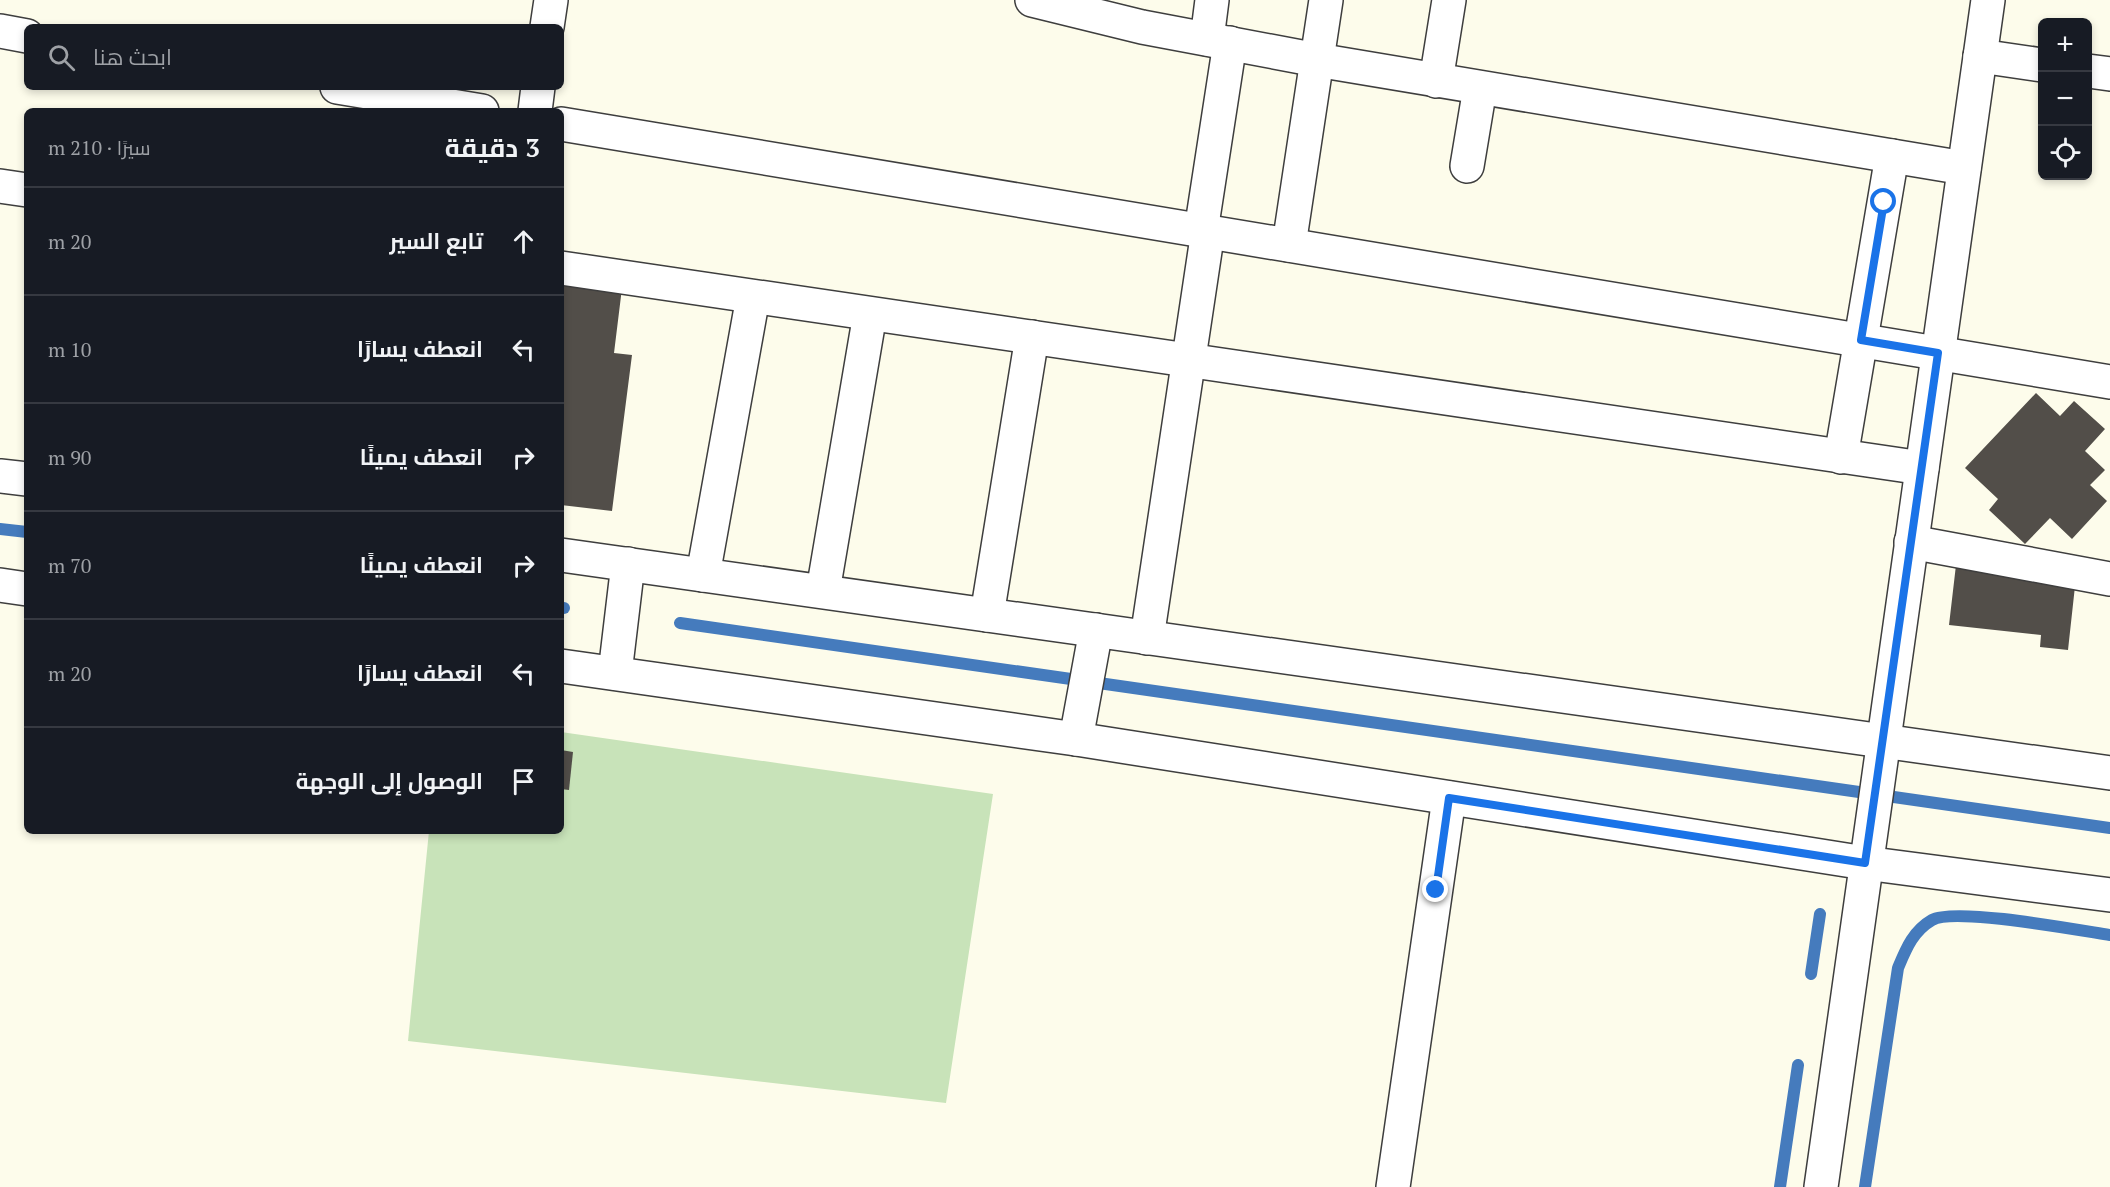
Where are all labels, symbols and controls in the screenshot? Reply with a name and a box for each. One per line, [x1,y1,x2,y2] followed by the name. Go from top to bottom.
[2038,18,2092,180] map controls
[2038,18,2092,72] button: +
[24,24,564,90] search box
[45,41,78,74] icon: search
[93,42,172,71] text: ابحث هنا
[2038,72,2092,126] button: −
[2038,126,2092,180] button: locate
[445,130,540,164] text: 3 دقيقة
[48,134,150,161] text: سيرًا · 210 m
[1870,188,1896,214] route start
[507,225,540,258] icon: ahead
[390,226,483,255] text: تابع السير
[48,228,91,255] text: 20 m
[507,333,540,366] icon: left
[357,334,483,363] text: انعطف يسارًا
[48,336,91,363] text: 10 m
[507,441,540,474] icon: right
[360,442,483,471] text: انعطف يمينًا
[48,444,91,471] text: 90 m
[507,549,540,582] icon: right
[360,550,483,579] text: انعطف يمينًا
[48,552,91,579] text: 70 m
[507,657,540,690] icon: left
[357,658,483,687] text: انعطف يسارًا
[48,660,91,687] text: 20 m
[507,765,540,798] icon: arrive
[296,766,483,795] text: الوصول إلى الوجهة
[1422,876,1448,902] route end

